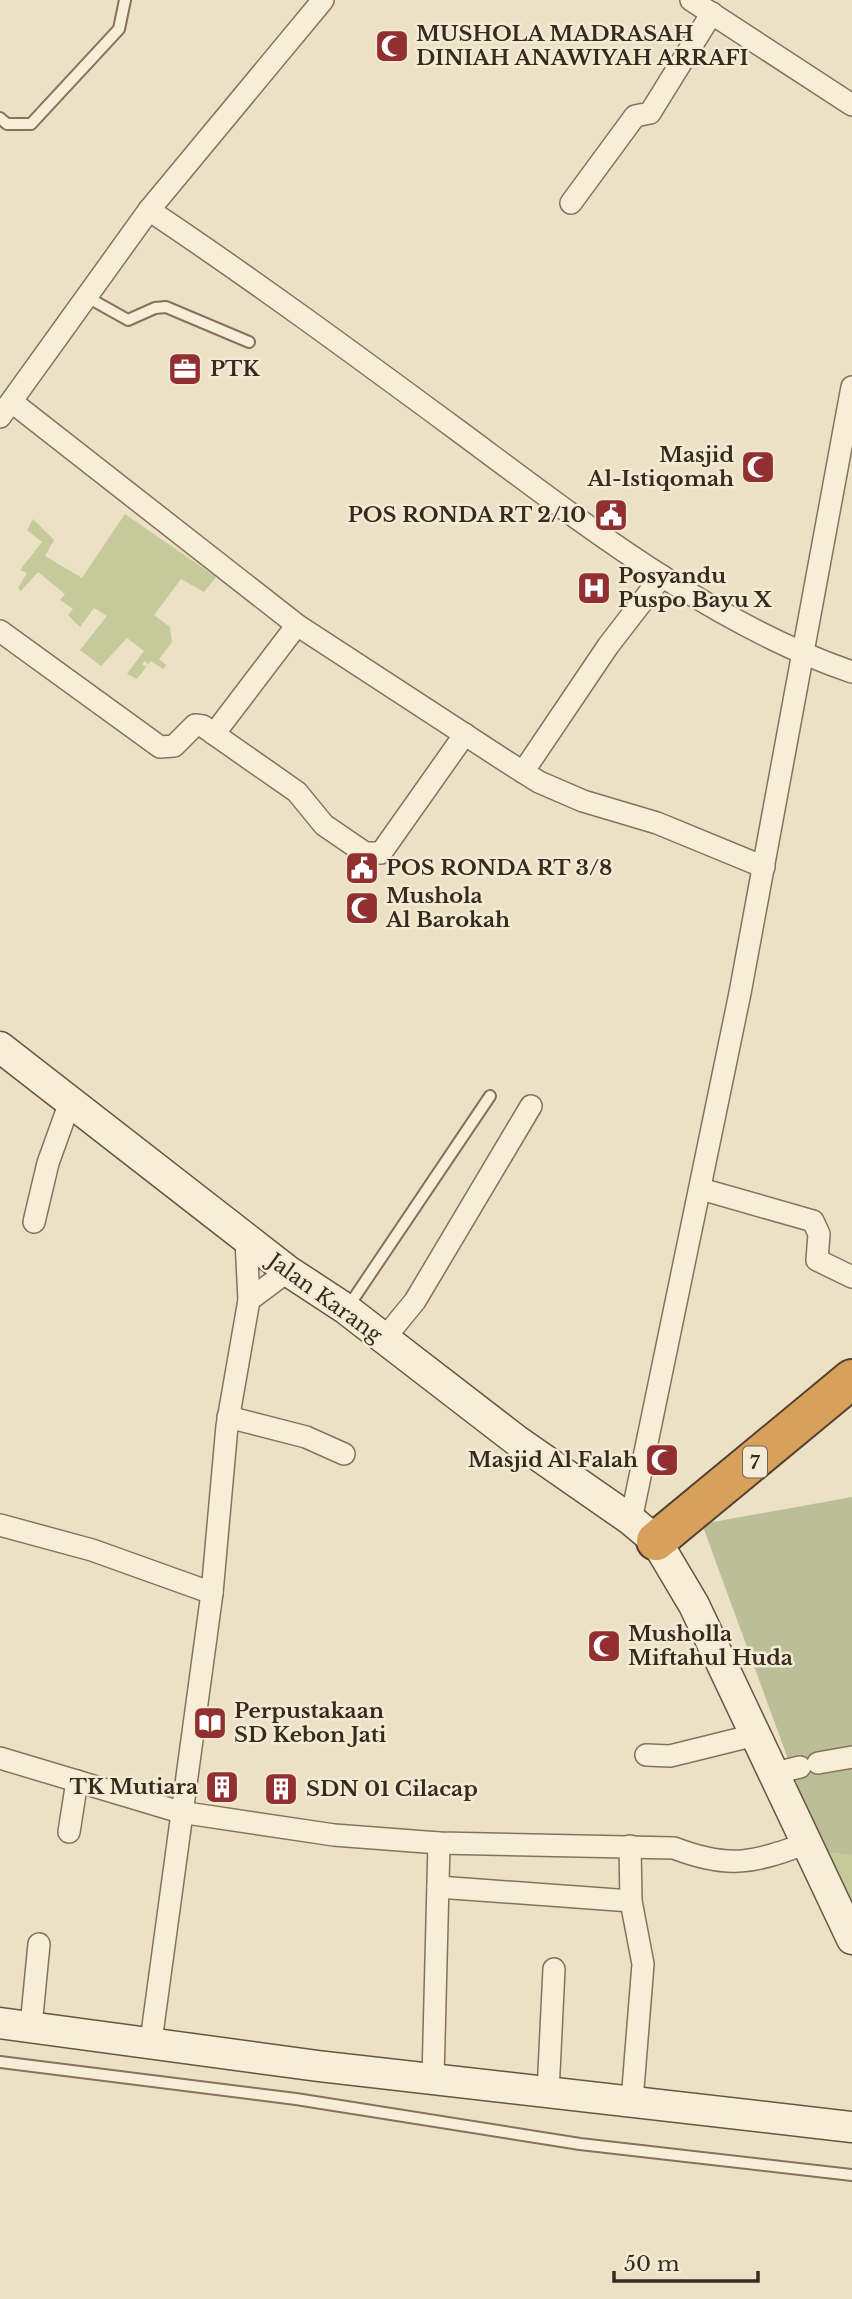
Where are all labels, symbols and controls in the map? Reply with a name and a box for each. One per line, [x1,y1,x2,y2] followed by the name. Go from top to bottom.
[416,21,749,71] place label: MUSHOLA MADRASAH DINIAH ANAWIYAH ARRAFI
[373,27,411,65] mosque icon: MUSHOLA MADRASAH DINIAH ANAWIYAH ARRAFI
[166,350,204,388] office icon: PTK
[210,356,260,382] place label: PTK
[587,442,734,492] place label: Masjid Al-Istiqomah
[739,448,777,486] mosque icon: Masjid Al-Istiqomah
[592,496,630,534] public building icon: POS RONDA RT 2/10
[348,502,586,528] place label: POS RONDA RT 2/10
[618,563,773,613] place label: Posyandu Puspo Bayu X
[575,569,613,607] hospital icon: Posyandu Puspo Bayu X
[343,849,381,887] public building icon: POS RONDA RT 3/8
[386,855,612,881] place label: POS RONDA RT 3/8
[385,883,510,933] place label: Mushola Al Barokah
[343,889,381,927] mosque icon: Mushola Al Barokah
[260,1246,388,1348] street label: Jalan Karang
[643,1441,681,1479] mosque icon: Masjid Al Falah
[743,1446,767,1478] road number: 7
[468,1447,638,1473] place label: Masjid Al Falah
[628,1621,793,1671] place label: Musholla Miftahul Huda
[585,1627,623,1665] mosque icon: Musholla Miftahul Huda
[234,1698,387,1748] place label: Perpustakaan SD Kebon Jati
[191,1704,229,1742] library icon: Perpustakaan SD Kebon Jati
[203,1768,241,1806] building icon: TK Mutiara
[262,1770,300,1808] building icon: SDN 01 Cilacap
[70,1774,198,1800] place label: TK Mutiara
[306,1776,478,1802] place label: SDN 01 Cilacap
[614,2240,758,2284] scale bar
[624,2251,680,2277] text: 50 m

